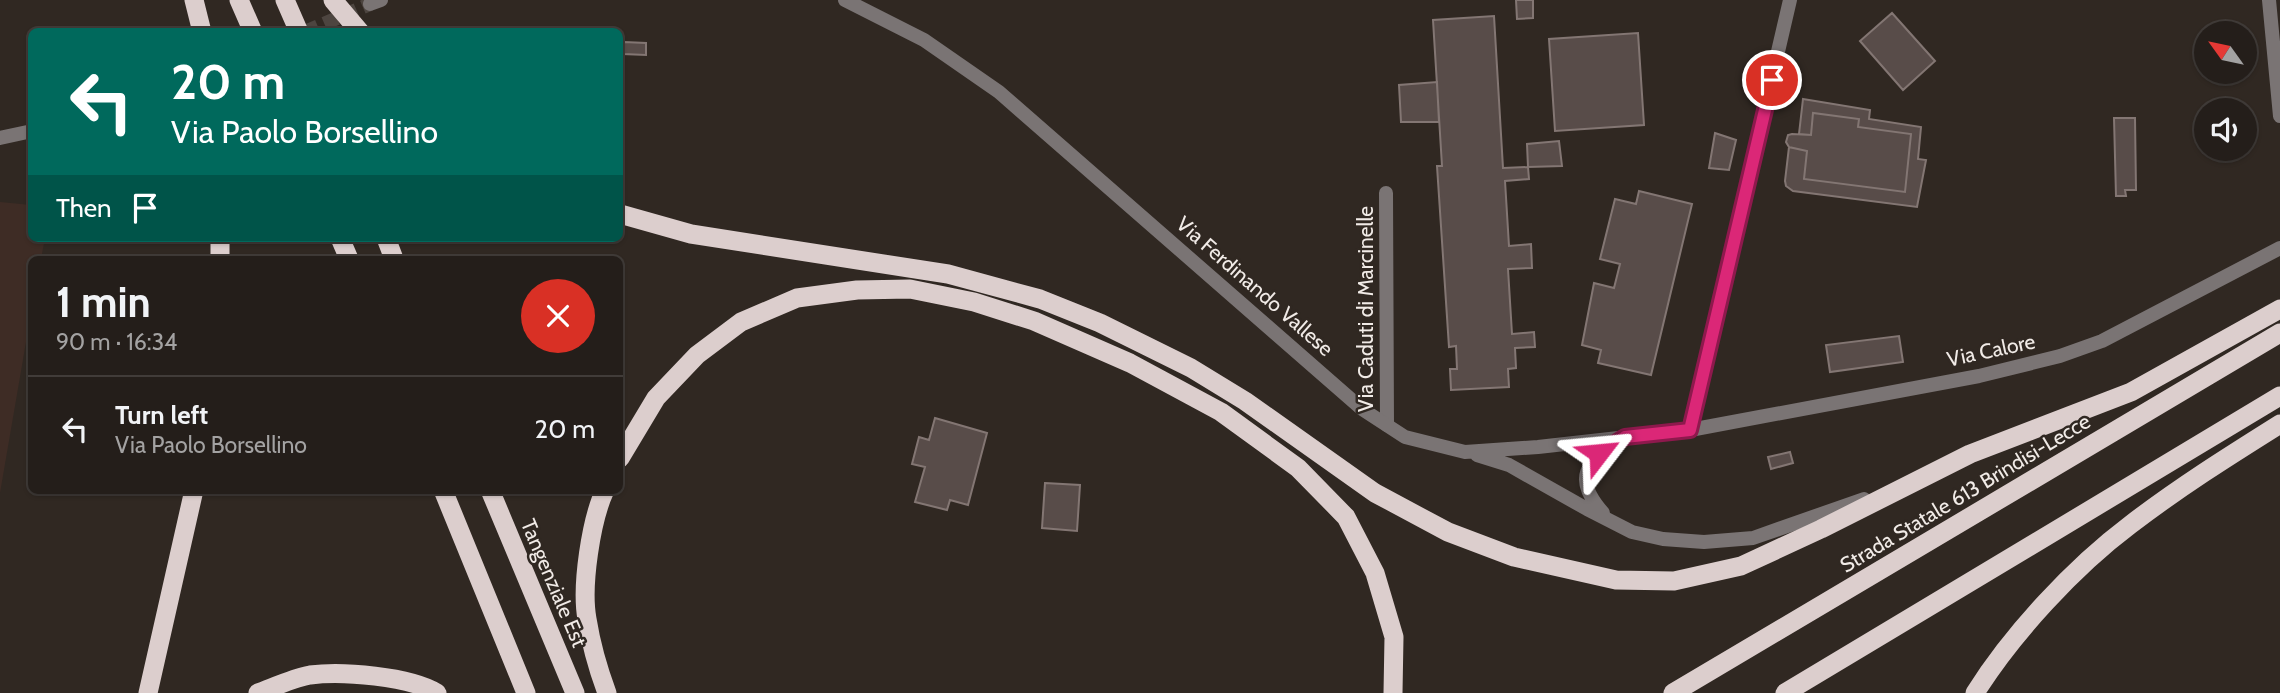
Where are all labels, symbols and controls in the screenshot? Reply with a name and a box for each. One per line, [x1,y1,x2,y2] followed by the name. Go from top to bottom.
[2194,21,2258,84] north arrow
[2194,21,2257,161] map controls
[1742,50,1802,110] pin
[171,52,285,111] text: 20 m
[56,56,147,147] icon: left
[1753,61,1791,99] icon: arrive
[2194,98,2257,161] button: sound
[171,112,438,151] text: Via Paolo Borsellino
[126,189,164,227] icon: arrive
[56,192,112,224] text: Then
[1353,206,1378,412] street label: Via Caduti di Marcinelle
[1171,211,1339,361] street label: Via Ferdinando Vallese
[56,276,151,328] text: 1 min
[521,279,595,353] button: close
[56,328,177,356] text: 90 m · 16:34
[1945,328,2038,372] street label: Via Calore
[115,399,208,431] text: Turn left
[1836,408,2095,578] street label: Strada Statale 613 Brindisi-Lecce
[56,410,94,448] icon: left
[535,413,595,445] text: 20 m
[1562,416,1636,490] position arrow
[115,431,307,459] text: Via Paolo Borsellino
[516,515,592,651] street label: Tangenziale Est

